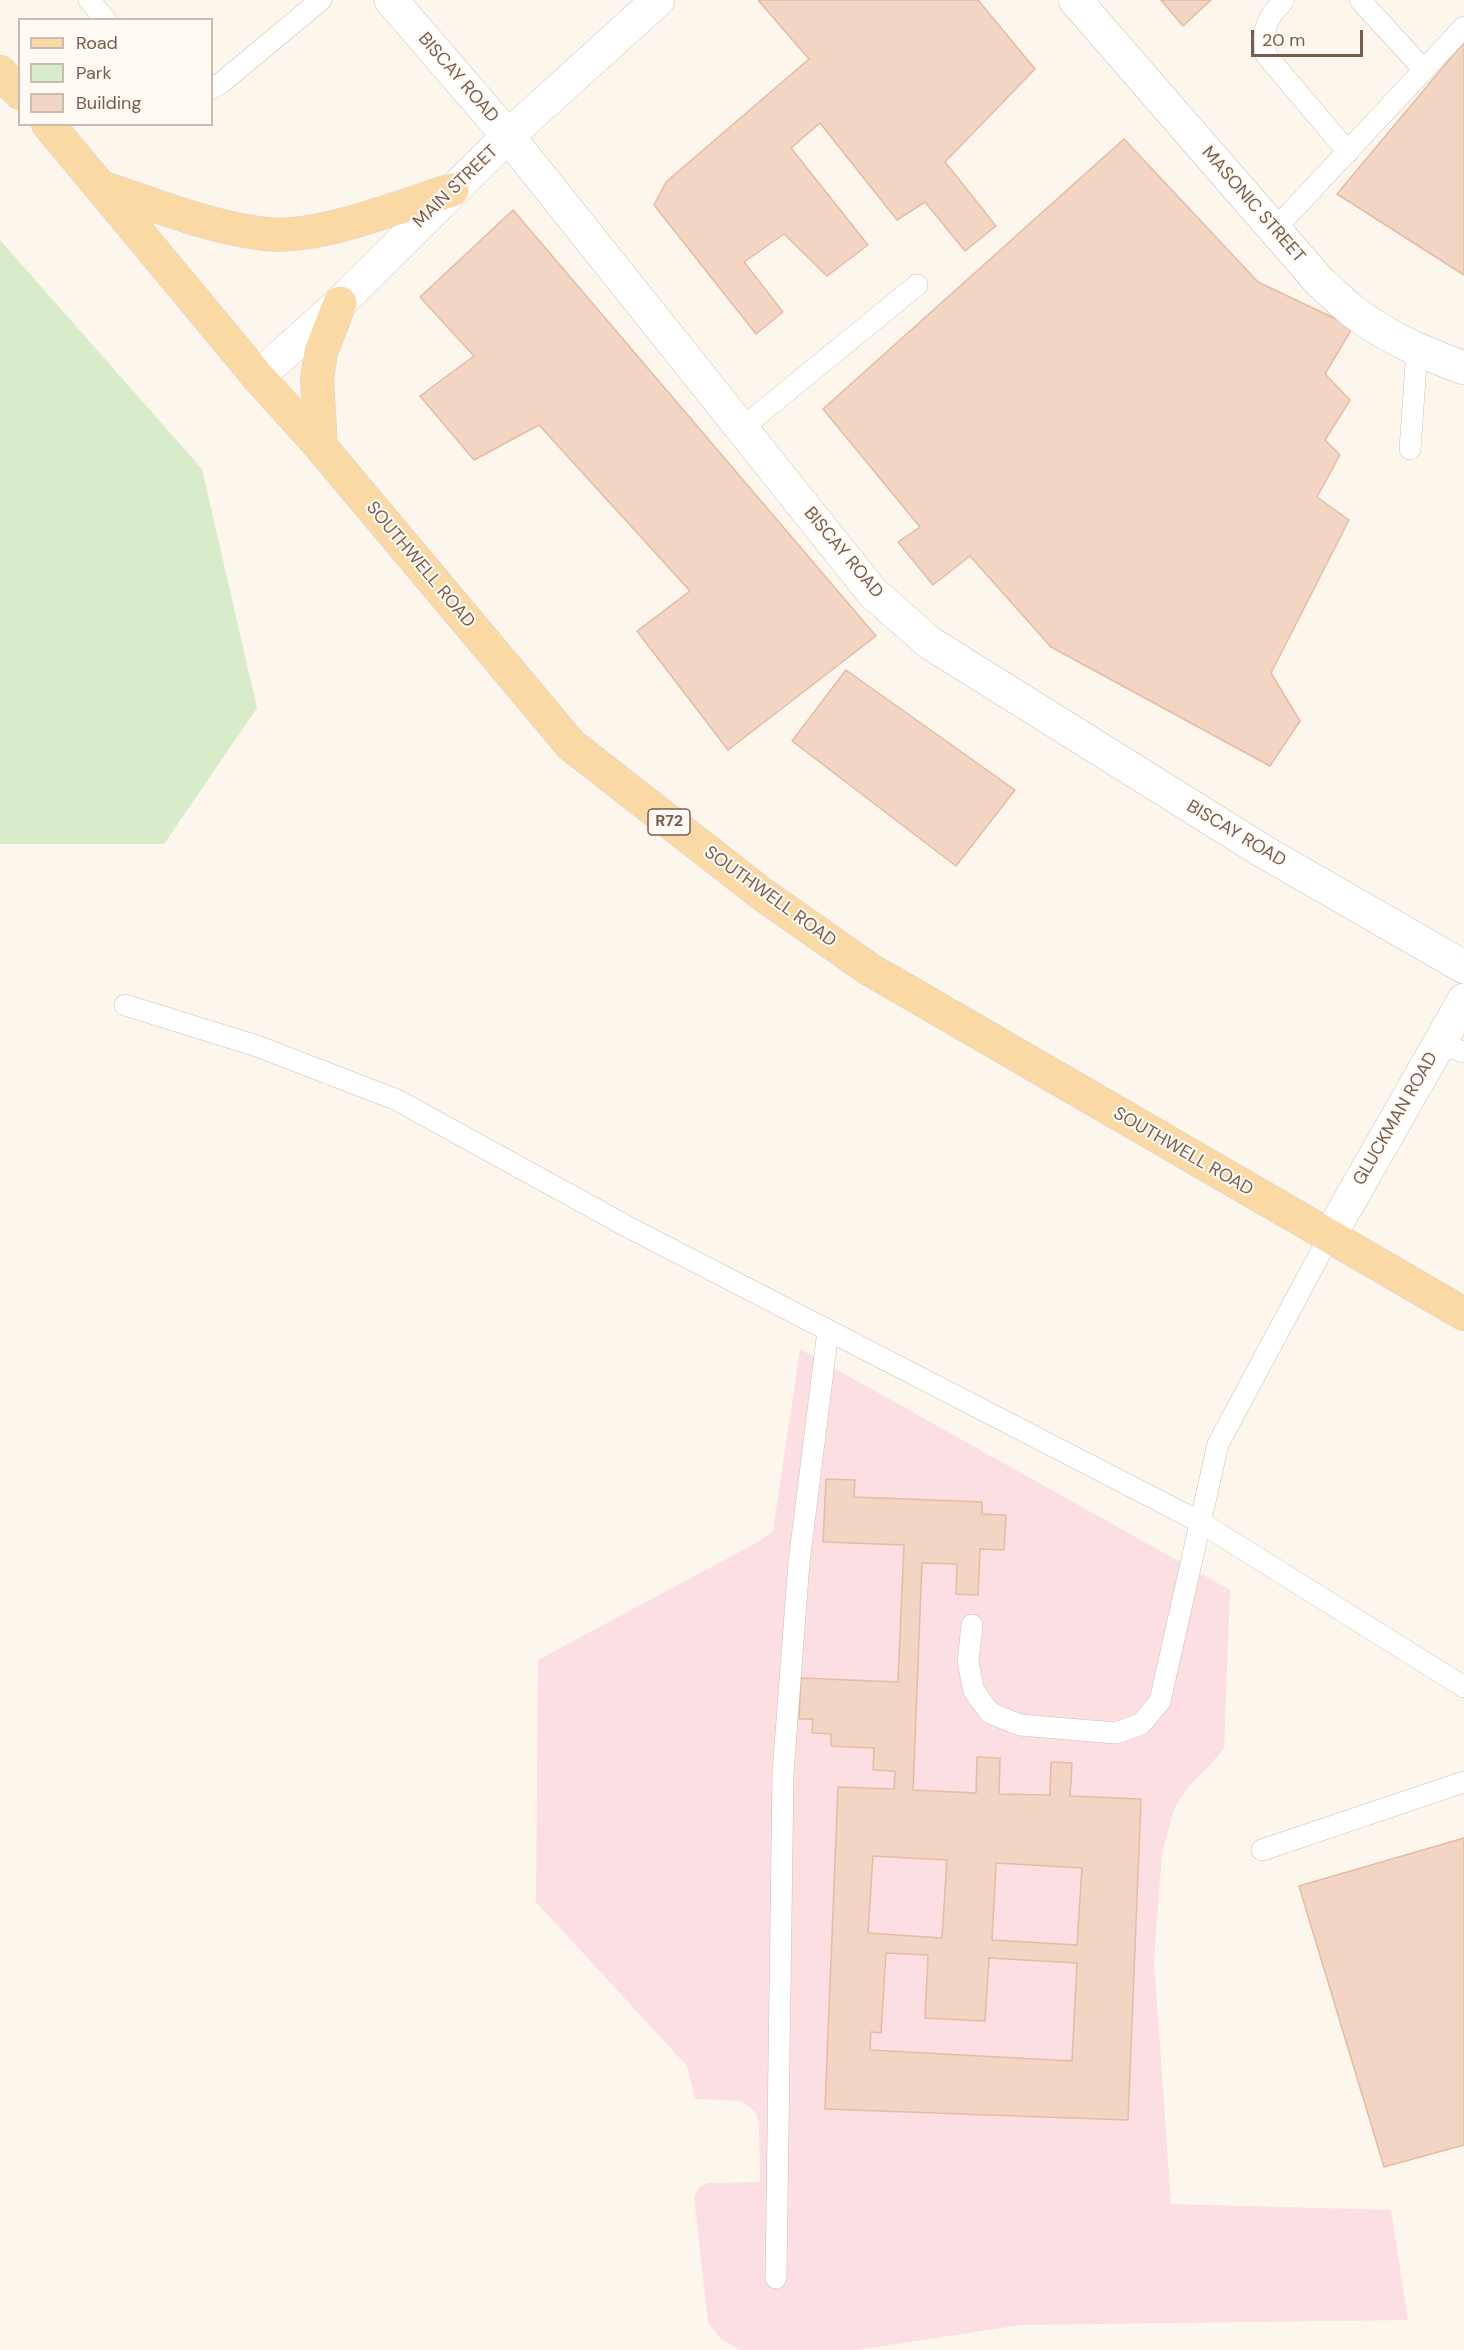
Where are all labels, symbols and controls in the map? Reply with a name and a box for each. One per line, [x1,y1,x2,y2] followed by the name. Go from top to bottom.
[18,18,213,126] legend
[1254,18,1366,56] scale bar
[1262,28,1305,52] text: 20 m
[413,29,503,127] street label: BISCAY ROAD
[76,31,118,55] text: Road
[76,61,112,85] text: Park
[76,91,141,115] text: Building
[409,141,503,233] street label: MAIN STREET
[1197,142,1309,268] street label: MASONIC STREET
[361,498,479,632] street label: SOUTHWELL ROAD
[799,503,887,603] street label: BISCAY ROAD
[1182,796,1290,872] street label: BISCAY ROAD
[648,809,690,835] road number: R72
[700,842,840,952] street label: SOUTHWELL ROAD
[1349,1049,1443,1189] street label: GLUCKMAN ROAD
[1109,1103,1257,1201] street label: SOUTHWELL ROAD

